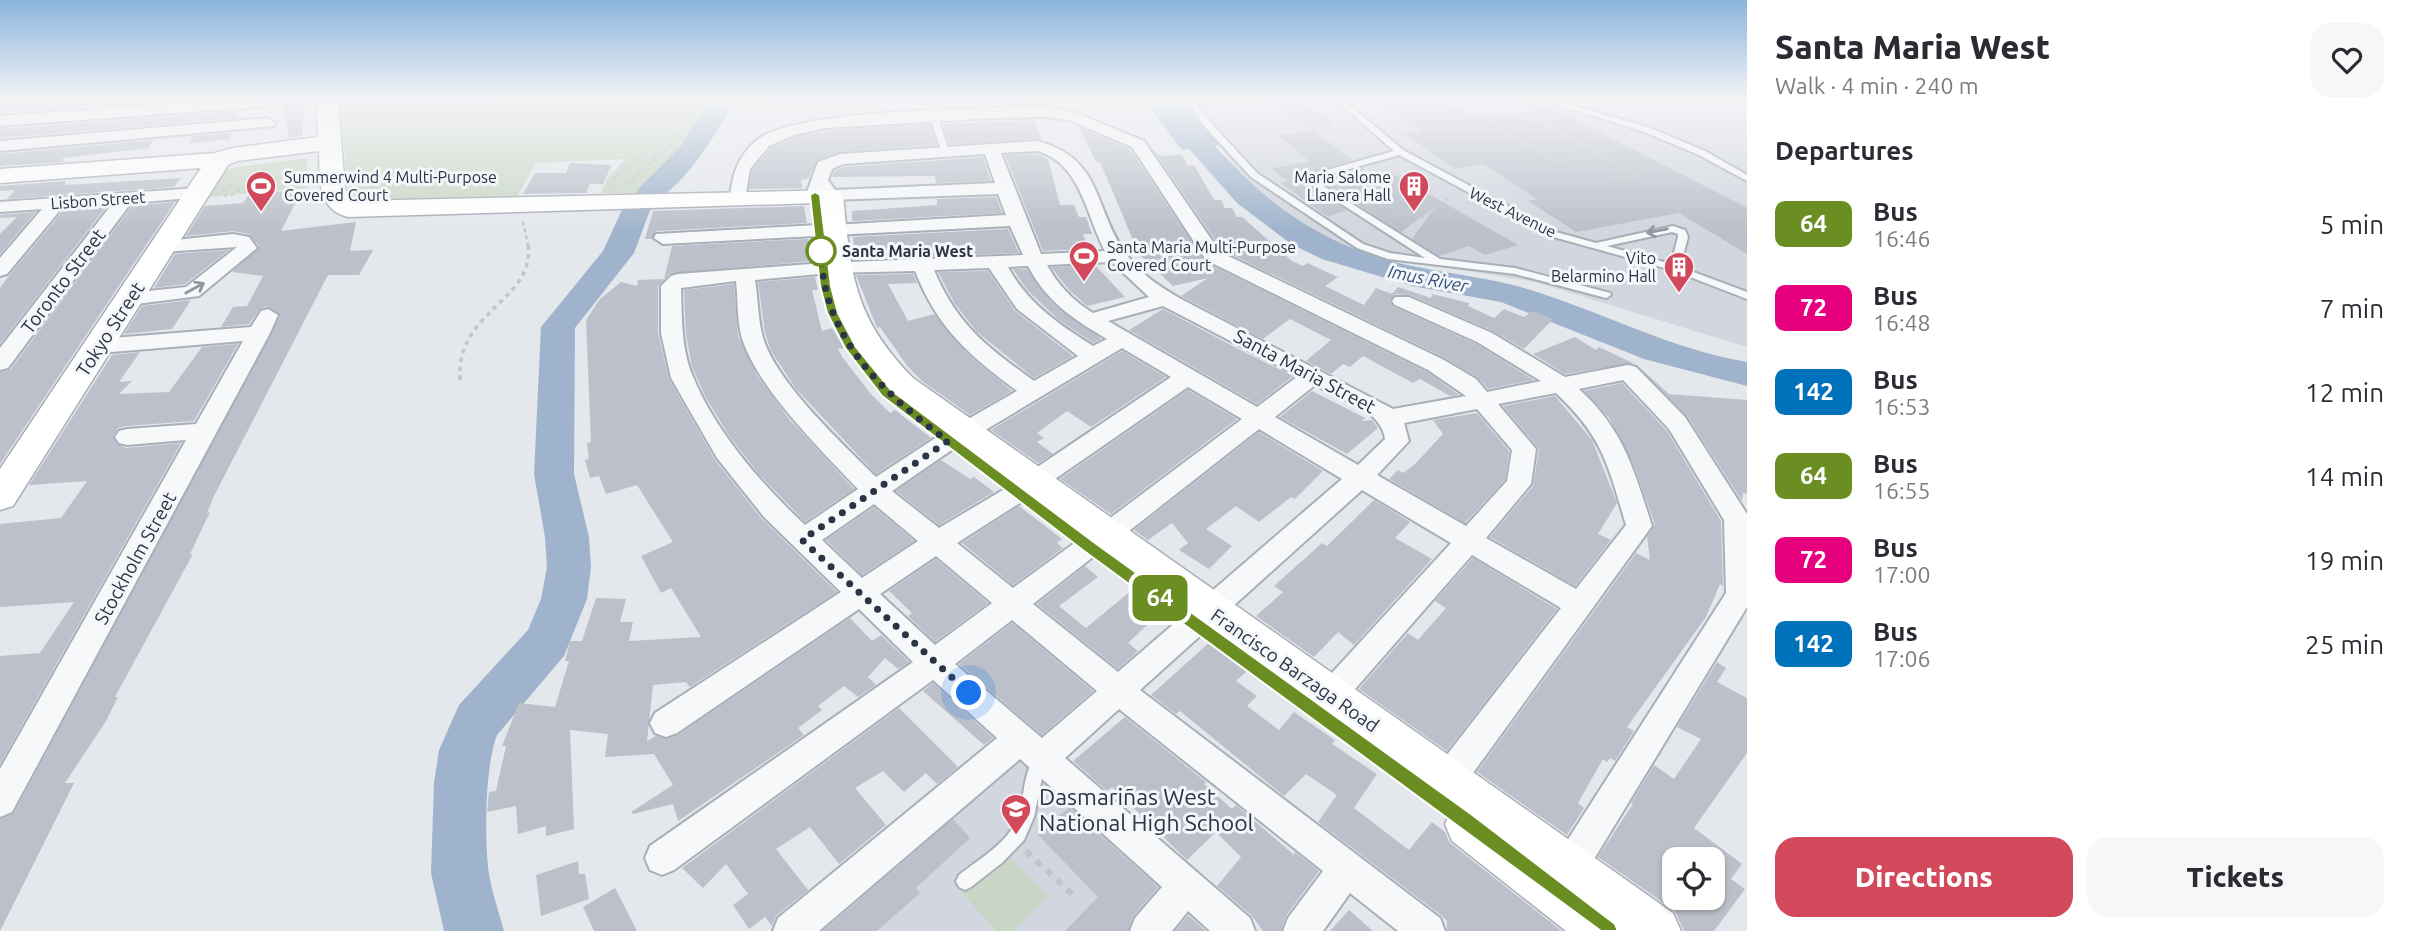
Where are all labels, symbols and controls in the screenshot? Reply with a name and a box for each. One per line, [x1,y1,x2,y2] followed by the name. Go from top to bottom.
[2310,23,2384,97] button: heart
[1775,28,2050,65] text: Santa Maria West
[1775,73,1979,98] text: Walk · 4 min · 240 m
[1775,136,1913,165] text: Departures
[284,168,497,204] place label: Summerwind 4 Multi-Purpose Covered Court
[1294,168,1391,204] place label: Maria Salome Llanera Hall
[244,169,278,213] sports icon: Summerwind 4 Multi-Purpose Covered Court
[1397,169,1431,213] building icon: Maria Salome Llanera Hall
[1467,183,1559,241] street label: West Avenue
[50,188,147,212] street label: Lisbon Street
[1873,197,1918,226] text: Bus
[1800,210,1827,237] text: 64
[2320,210,2384,239] text: 5 min
[16,224,110,338] street label: Toronto Street
[1646,225,1669,238] one-way arrow
[1873,226,1931,251] text: 16:46
[806,236,836,266] marker: Santa Maria West
[1107,238,1296,274] place label: Santa Maria Multi-Purpose Covered Court
[1067,239,1101,283] sports icon: Santa Maria Multi-Purpose Covered Court
[842,242,973,260] place label: Santa Maria West
[1551,249,1656,285] place label: Vito Belarmino Hall
[1662,250,1696,294] building icon: Vito Belarmino Hall
[1386,260,1471,296] water label: Imus River
[71,277,149,380] street label: Tokyo Street
[185,281,205,295] one-way arrow
[1873,281,1918,310] text: Bus
[1800,294,1827,321] text: 72
[2320,294,2384,323] text: 7 min
[1873,310,1931,335] text: 16:48
[1230,324,1380,418] street label: Santa Maria Street
[1873,365,1918,394] text: Bus
[1793,378,1834,405] text: 142
[2305,378,2384,407] text: 12 min
[1873,394,1931,419] text: 16:53
[1873,449,1918,478] text: Bus
[1800,462,1827,489] text: 64
[2305,462,2384,491] text: 14 min
[1873,478,1931,503] text: 16:55
[90,488,181,628] street label: Stockholm Street
[1873,533,1918,562] text: Bus
[1800,546,1827,573] text: 72
[2305,546,2384,575] text: 19 min
[1873,562,1931,587] text: 17:00
[1128,575,1192,621] line badge: 64
[1146,584,1174,611] text: 64
[1207,604,1383,736] street label: Francisco Barzaga Road
[1873,617,1918,646] text: Bus
[1793,630,1834,657] text: 142
[2305,630,2384,659] text: 25 min
[1873,646,1931,671] text: 17:06
[951,675,986,710] your location
[1039,784,1254,835] place label: Dasmariñas West National High School
[999,792,1033,836] school or university icon: Dasmariñas West National High School
[1775,837,2073,917] button: Directions
[2087,837,2384,917] button: Tickets
[1662,847,1725,910] map controls
[1662,847,1725,910] button: locate

